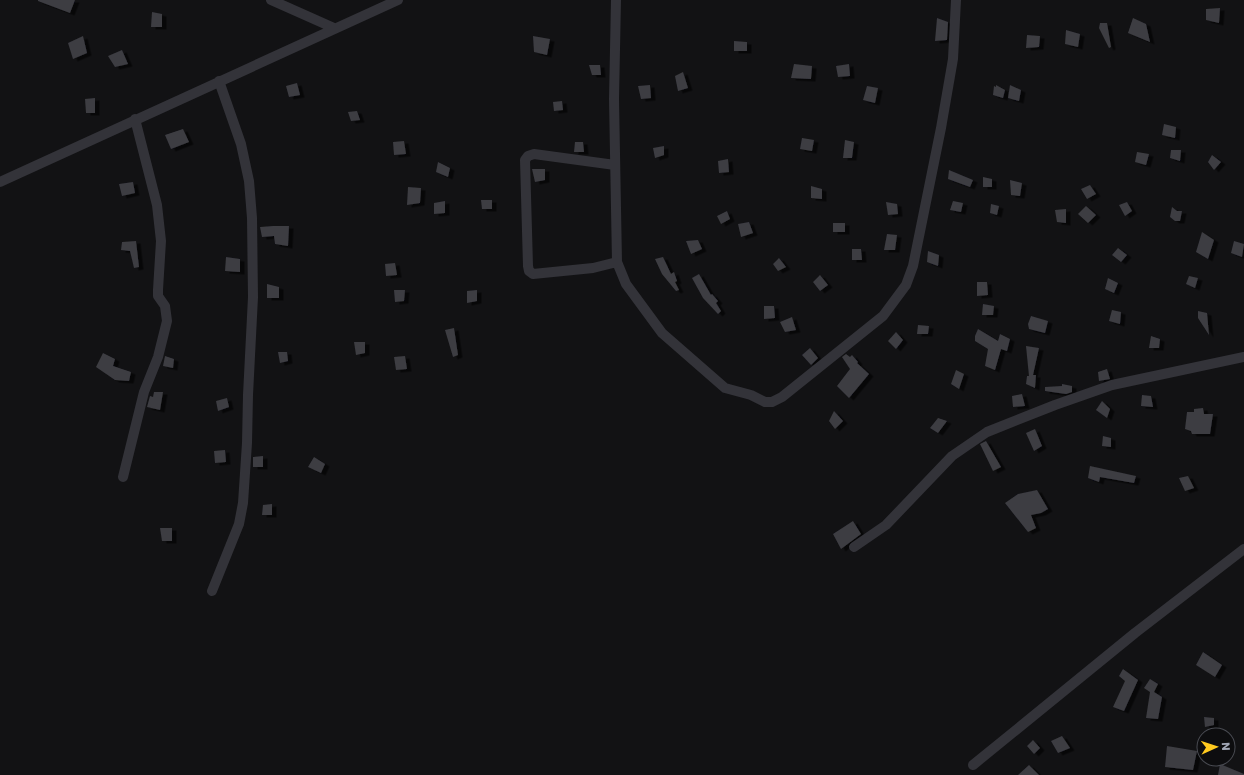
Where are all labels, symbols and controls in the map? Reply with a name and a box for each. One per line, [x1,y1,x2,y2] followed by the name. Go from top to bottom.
[1196,727,1236,767] north arrow
[1218,742,1234,751] text: N

